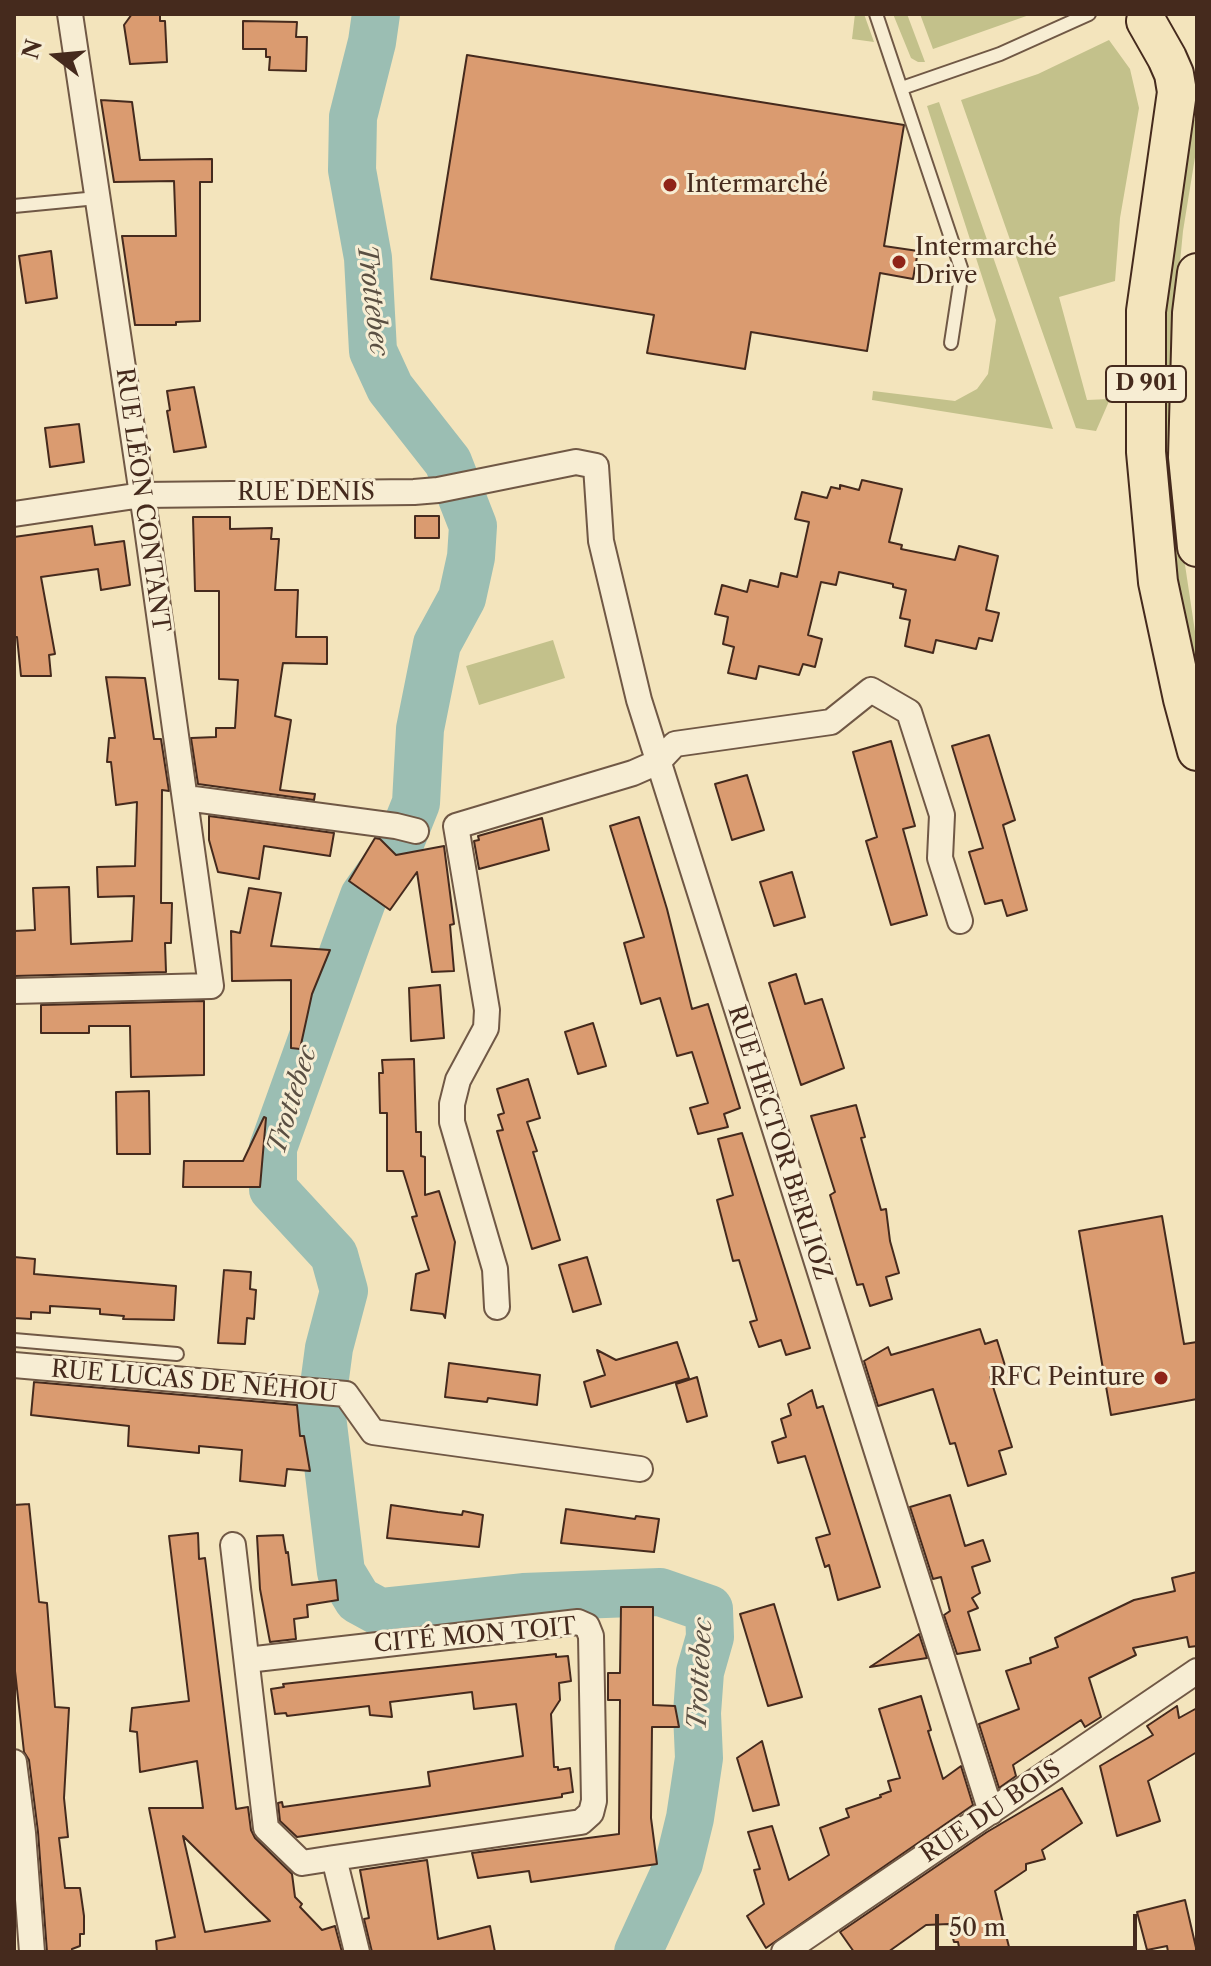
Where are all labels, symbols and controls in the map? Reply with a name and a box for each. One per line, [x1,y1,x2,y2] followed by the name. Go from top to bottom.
[16,16,96,96] north arrow
[17,36,48,62] text: N
[686,171,828,199] place label: Intermarché
[661,176,679,194] marker: Intermarché
[915,234,1057,290] place label: Intermarché Drive
[350,243,394,357] water label: Trottebec
[890,253,908,271] marker: Intermarché Drive
[109,366,175,634] street label: RUE LÉON CONTANT
[1106,366,1186,402] road number: D 901
[237,479,375,507] street label: RUE DENIS
[721,1002,837,1284] street label: RUE HECTOR BERLIOZ
[262,1042,324,1158] water label: Trottebec
[50,1355,338,1409] street label: RUE LUCAS DE NÉHOU
[990,1364,1145,1392] place label: RFC Peinture
[1152,1369,1170,1387] marker: RFC Peinture
[373,1613,577,1659] street label: CITÉ MON TOIT
[682,1617,720,1731] water label: Trottebec
[915,1755,1067,1869] street label: RUE DU BOIS
[939,1898,1141,1948] scale bar
[949,1913,1006,1942] text: 50 m

